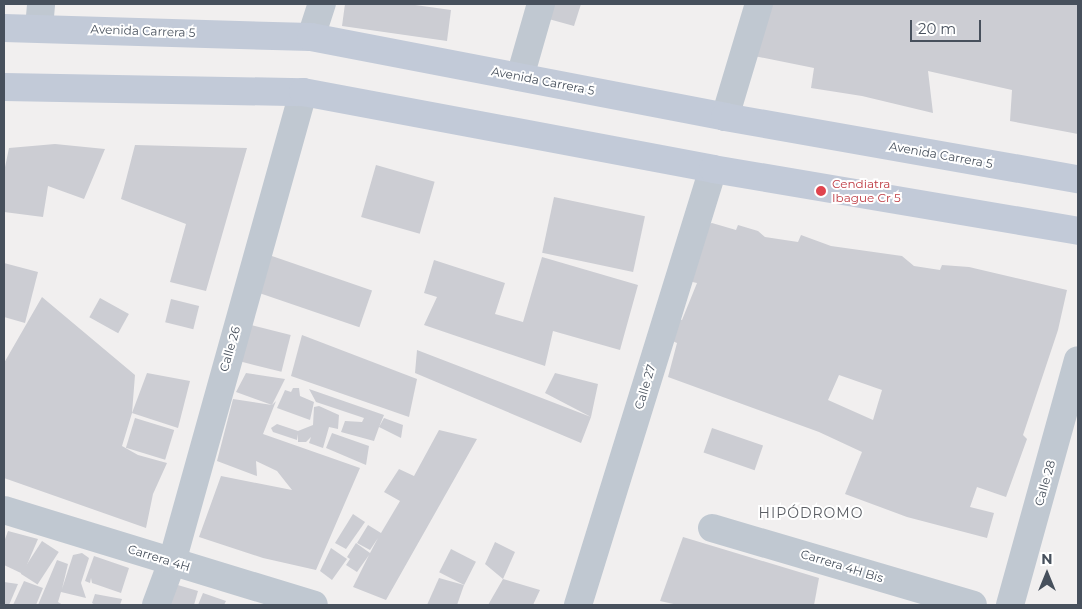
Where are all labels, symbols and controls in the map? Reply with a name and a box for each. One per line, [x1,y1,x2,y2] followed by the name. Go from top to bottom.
[912,10,983,42] scale bar
[918,19,956,38] text: 20 m
[90,22,196,40] street label: Avenida Carrera 5
[490,64,596,98] street label: Avenida Carrera 5
[888,139,994,171] street label: Avenida Carrera 5
[832,177,901,205] place label: Cendiatra Ibague Cr 5
[814,184,828,198] marker: Cendiatra Ibague Cr 5
[217,325,243,373] street label: Calle 26
[631,363,659,411] street label: Calle 27
[1032,459,1058,507] street label: Calle 28
[757,505,865,521] district label: HIPÓDROMO
[126,542,192,574] street label: Carrera 4H
[799,547,885,585] street label: Carrera 4H Bis
[1022,549,1072,599] north arrow
[1041,550,1053,568] text: N

